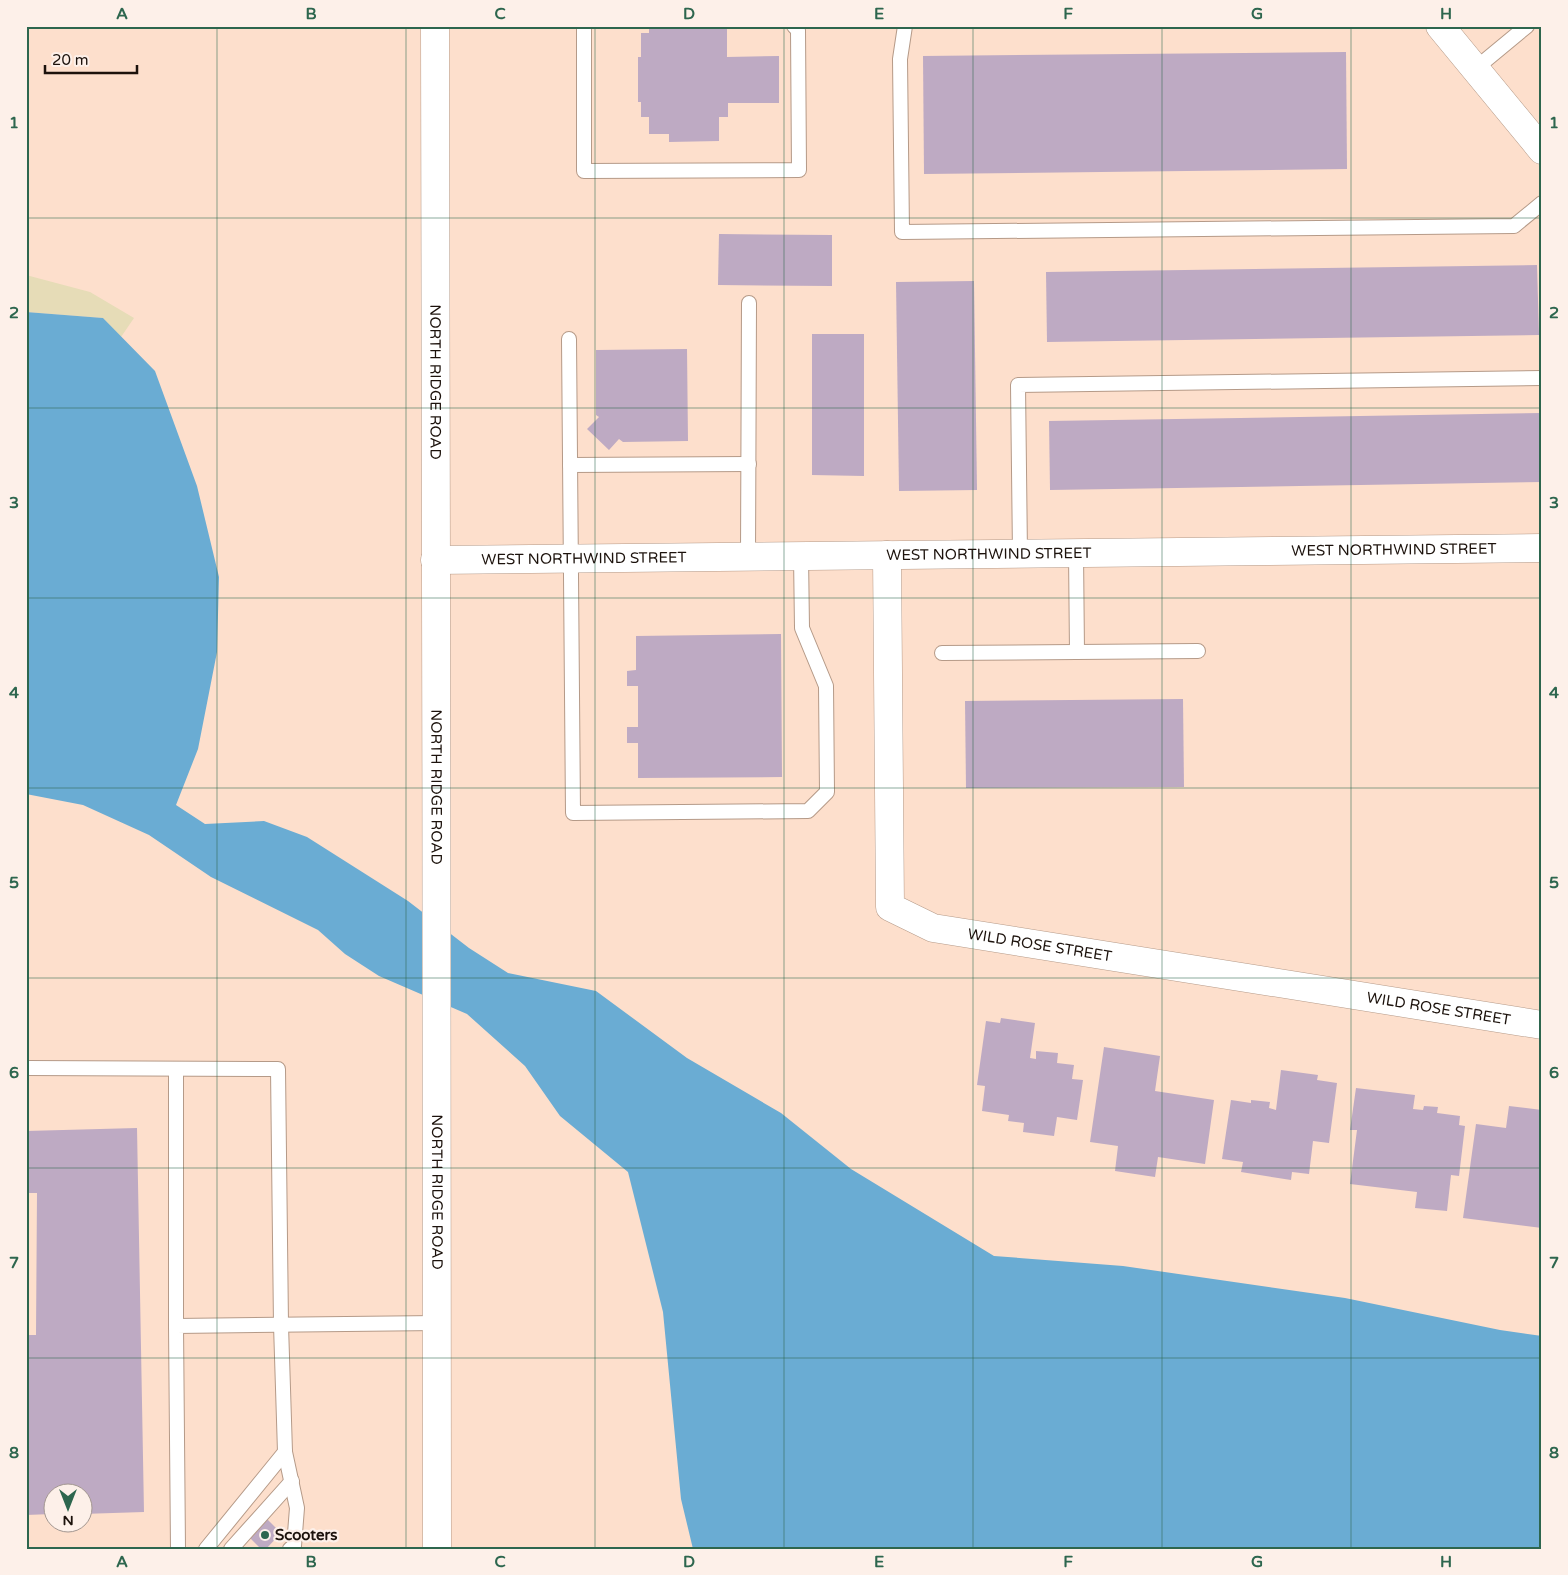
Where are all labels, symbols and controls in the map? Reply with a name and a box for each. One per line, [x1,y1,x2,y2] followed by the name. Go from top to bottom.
[116,4,128,24] text: A
[305,4,317,24] text: B
[494,4,506,24] text: C
[683,4,695,24] text: D
[874,4,884,24] text: E
[1063,4,1073,24] text: F
[1251,4,1263,24] text: G
[1440,4,1452,24] text: H
[45,42,138,74] scale bar
[52,51,89,69] text: 20 m
[9,113,19,133] text: 1
[1549,113,1559,133] text: 1
[9,303,19,323] text: 2
[1549,303,1559,323] text: 2
[426,304,445,460] street label: NORTH RIDGE ROAD
[9,493,19,513] text: 3
[1549,493,1559,513] text: 3
[1291,539,1497,560] street label: WEST NORTHWIND STREET
[886,544,1092,564] street label: WEST NORTHWIND STREET
[481,548,687,568] street label: WEST NORTHWIND STREET
[9,683,19,703] text: 4
[1549,683,1559,703] text: 4
[427,709,446,865] street label: NORTH RIDGE ROAD
[9,873,19,893] text: 5
[1549,873,1559,893] text: 5
[966,925,1113,965] street label: WILD ROSE STREET
[1365,988,1512,1029] street label: WILD ROSE STREET
[9,1063,19,1083] text: 6
[1549,1063,1559,1083] text: 6
[428,1114,446,1270] street label: NORTH RIDGE ROAD
[9,1253,19,1273] text: 7
[1549,1253,1559,1273] text: 7
[9,1443,19,1463] text: 8
[1549,1443,1559,1463] text: 8
[42,1482,92,1532] north arrow
[62,1512,74,1529] text: N
[275,1526,337,1544] place label: Scooters
[259,1529,271,1541] marker: Scooters
[116,1552,128,1572] text: A
[305,1552,317,1572] text: B
[494,1552,506,1572] text: C
[683,1552,695,1572] text: D
[874,1552,884,1572] text: E
[1063,1552,1073,1572] text: F
[1251,1552,1263,1572] text: G
[1440,1552,1452,1572] text: H

